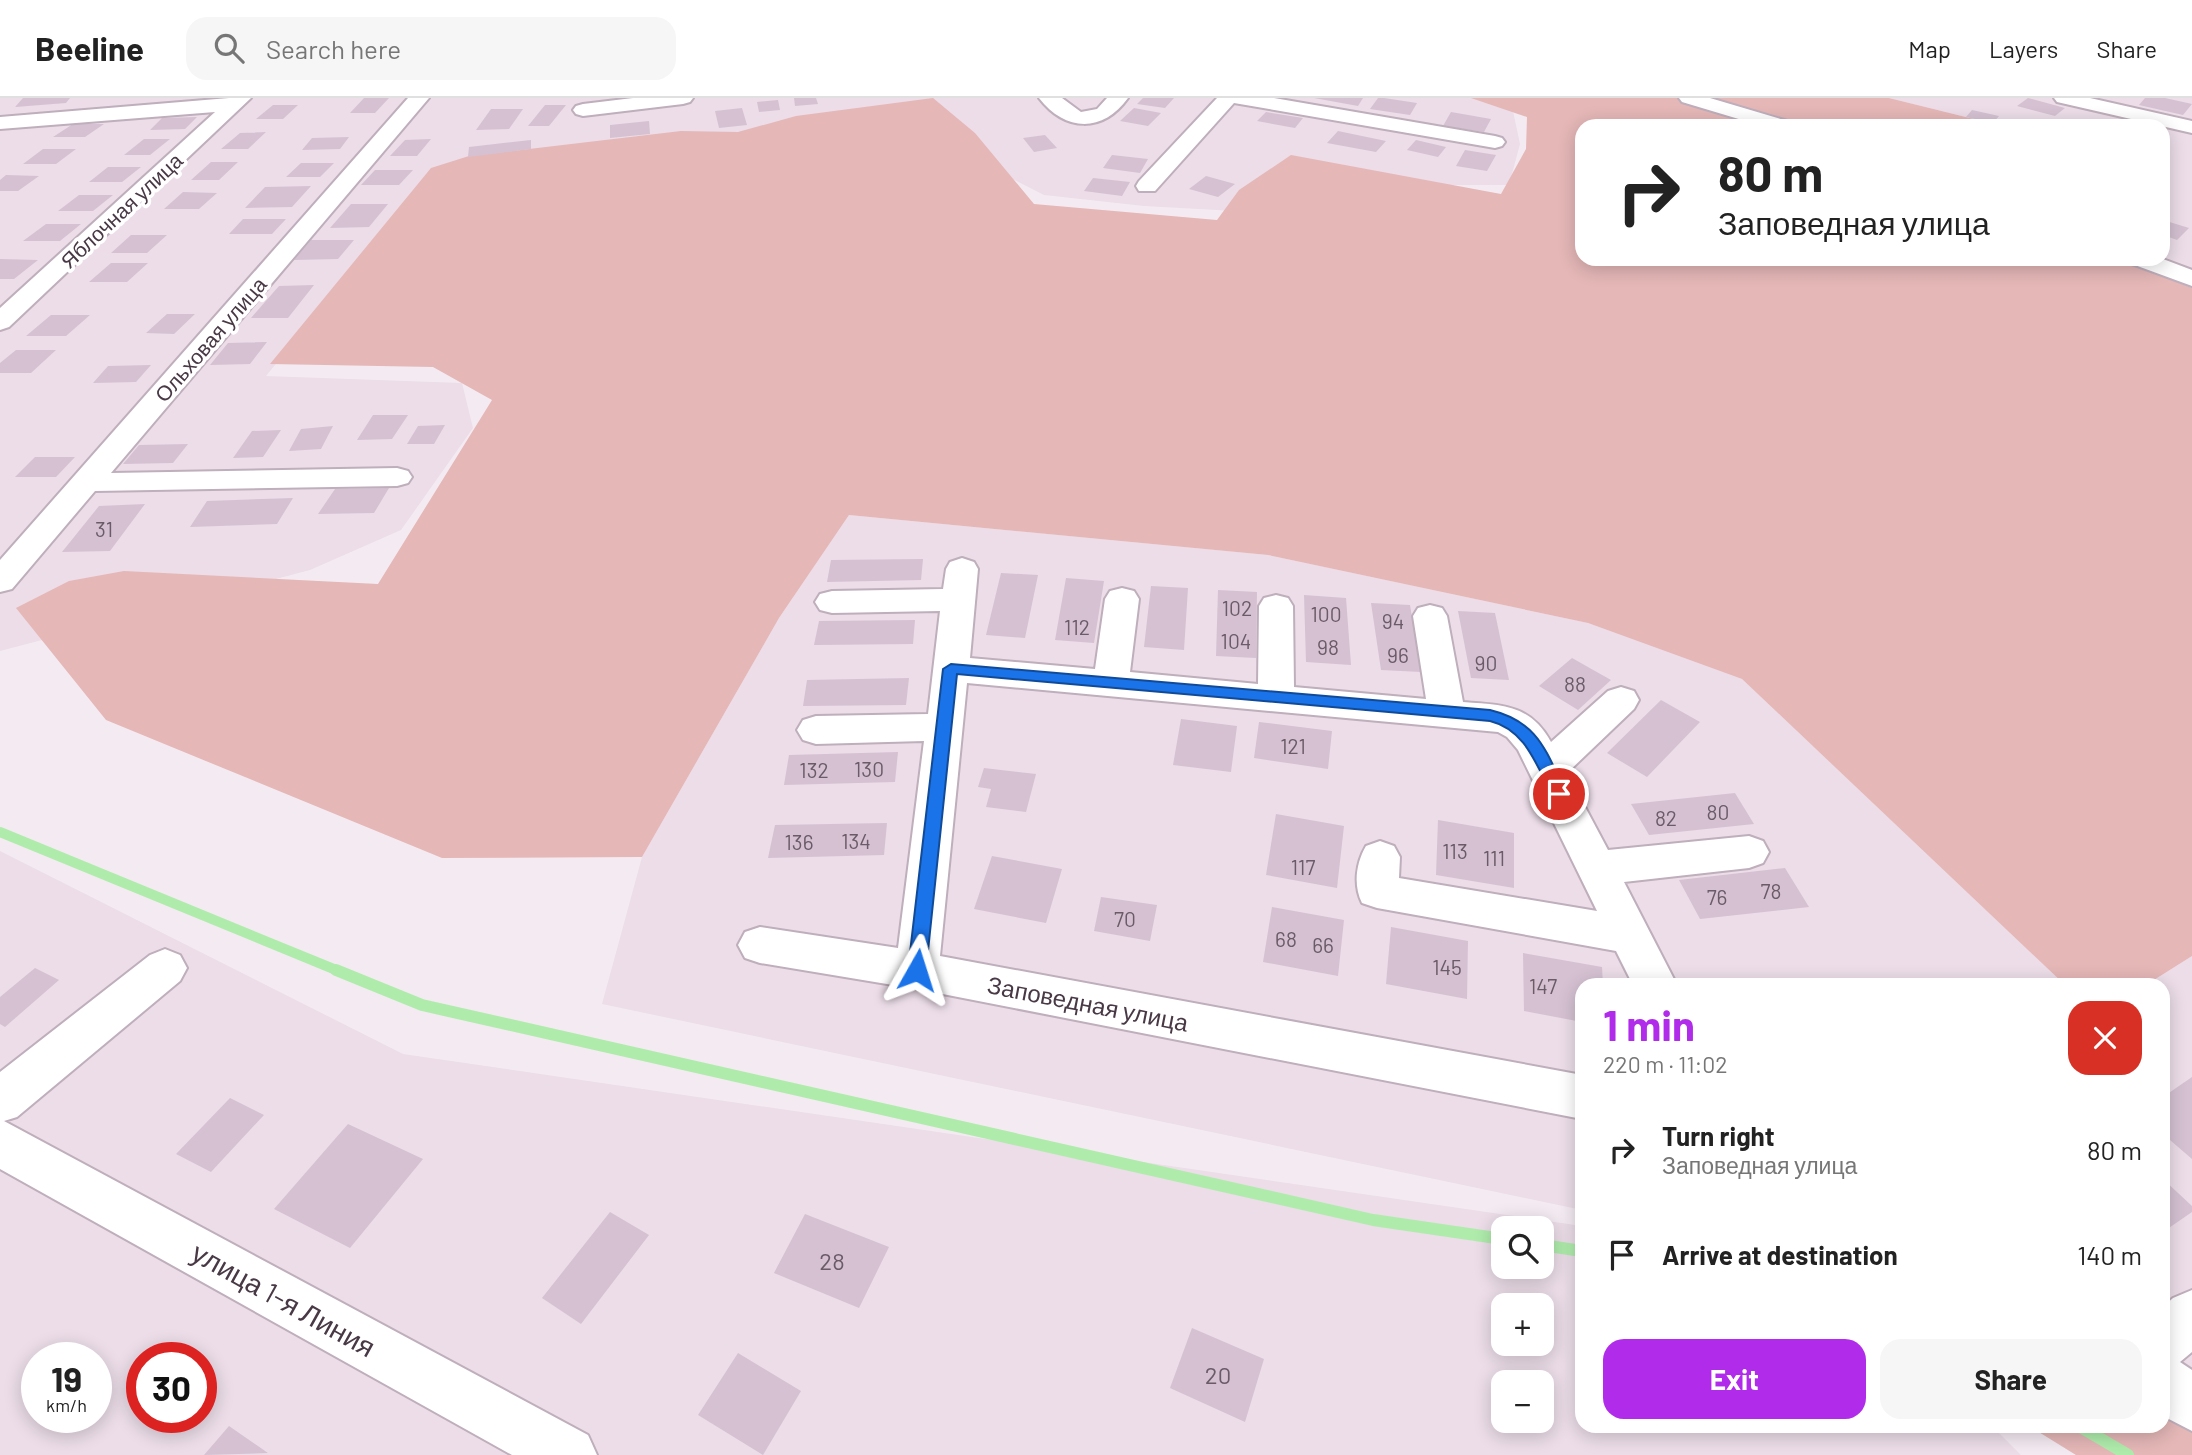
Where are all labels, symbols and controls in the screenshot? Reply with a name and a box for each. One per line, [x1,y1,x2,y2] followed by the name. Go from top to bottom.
[186,17,676,80] search box
[35,28,144,68] text: Beeline
[210,29,248,67] icon: search
[266,33,401,64] text: Search here
[1908,34,1951,63] text: Map
[1989,34,2058,63] text: Layers
[2096,34,2157,63] text: Share
[1718,143,1823,202] text: 80 m
[55,147,187,273] street label: Яблочная улица
[1603,147,1694,238] icon: right
[1718,203,1990,241] text: Заповедная улица
[149,271,271,406] street label: Ольховая улица
[95,516,113,541] house number: 31
[1222,595,1252,620] house number: 102
[1310,601,1342,626] house number: 100
[1382,608,1404,633] house number: 94
[1064,614,1090,639] house number: 112
[1221,628,1251,653] house number: 104
[1317,634,1339,659] house number: 98
[1387,642,1409,667] house number: 96
[1475,650,1497,675] house number: 90
[1564,671,1586,696] house number: 88
[1280,733,1306,758] house number: 121
[854,756,884,781] house number: 130
[799,757,829,782] house number: 132
[1529,764,1589,824] pin
[1540,775,1578,813] icon: arrive
[1707,799,1729,824] house number: 80
[1655,805,1677,830] house number: 82
[841,828,871,853] house number: 134
[785,829,813,854] house number: 136
[1442,838,1468,863] house number: 113
[1483,845,1505,870] house number: 111
[1291,854,1315,879] house number: 117
[1761,878,1781,903] house number: 78
[1707,884,1727,909] house number: 76
[1114,906,1136,931] house number: 70
[1275,926,1297,951] house number: 68
[1312,932,1334,957] house number: 66
[880,933,954,1007] position arrow
[1432,954,1462,979] house number: 145
[985,969,1191,1037] street label: Заповедная улица
[1529,973,1557,998] house number: 147
[1603,999,1695,1049] text: 1 min
[2068,1001,2142,1075] button: close
[1603,1050,1728,1078] text: 220 m · 11:02
[1662,1120,1775,1151] text: Turn right
[1603,1131,1641,1169] icon: right
[2087,1134,2142,1165] text: 80 m
[1662,1151,1857,1179] text: Заповедная улица
[1491,1216,1554,1433] map controls
[1491,1216,1554,1279] button: search
[186,1235,382,1363] street label: улица 1-я Линия
[1603,1236,1641,1274] icon: arrive
[1662,1239,1898,1270] text: Arrive at destination
[2077,1239,2142,1270] text: 140 m
[819,1246,845,1275] house number: 28
[1491,1293,1554,1356] button: +
[1603,1339,1866,1419] button: Exit
[1880,1339,2142,1419] button: Share
[126,1342,217,1433] speed limit sign: 30
[51,1357,82,1399] text: 19
[1205,1360,1231,1389] house number: 20
[1491,1370,1554,1433] button: −
[46,1394,87,1416] text: km/h

